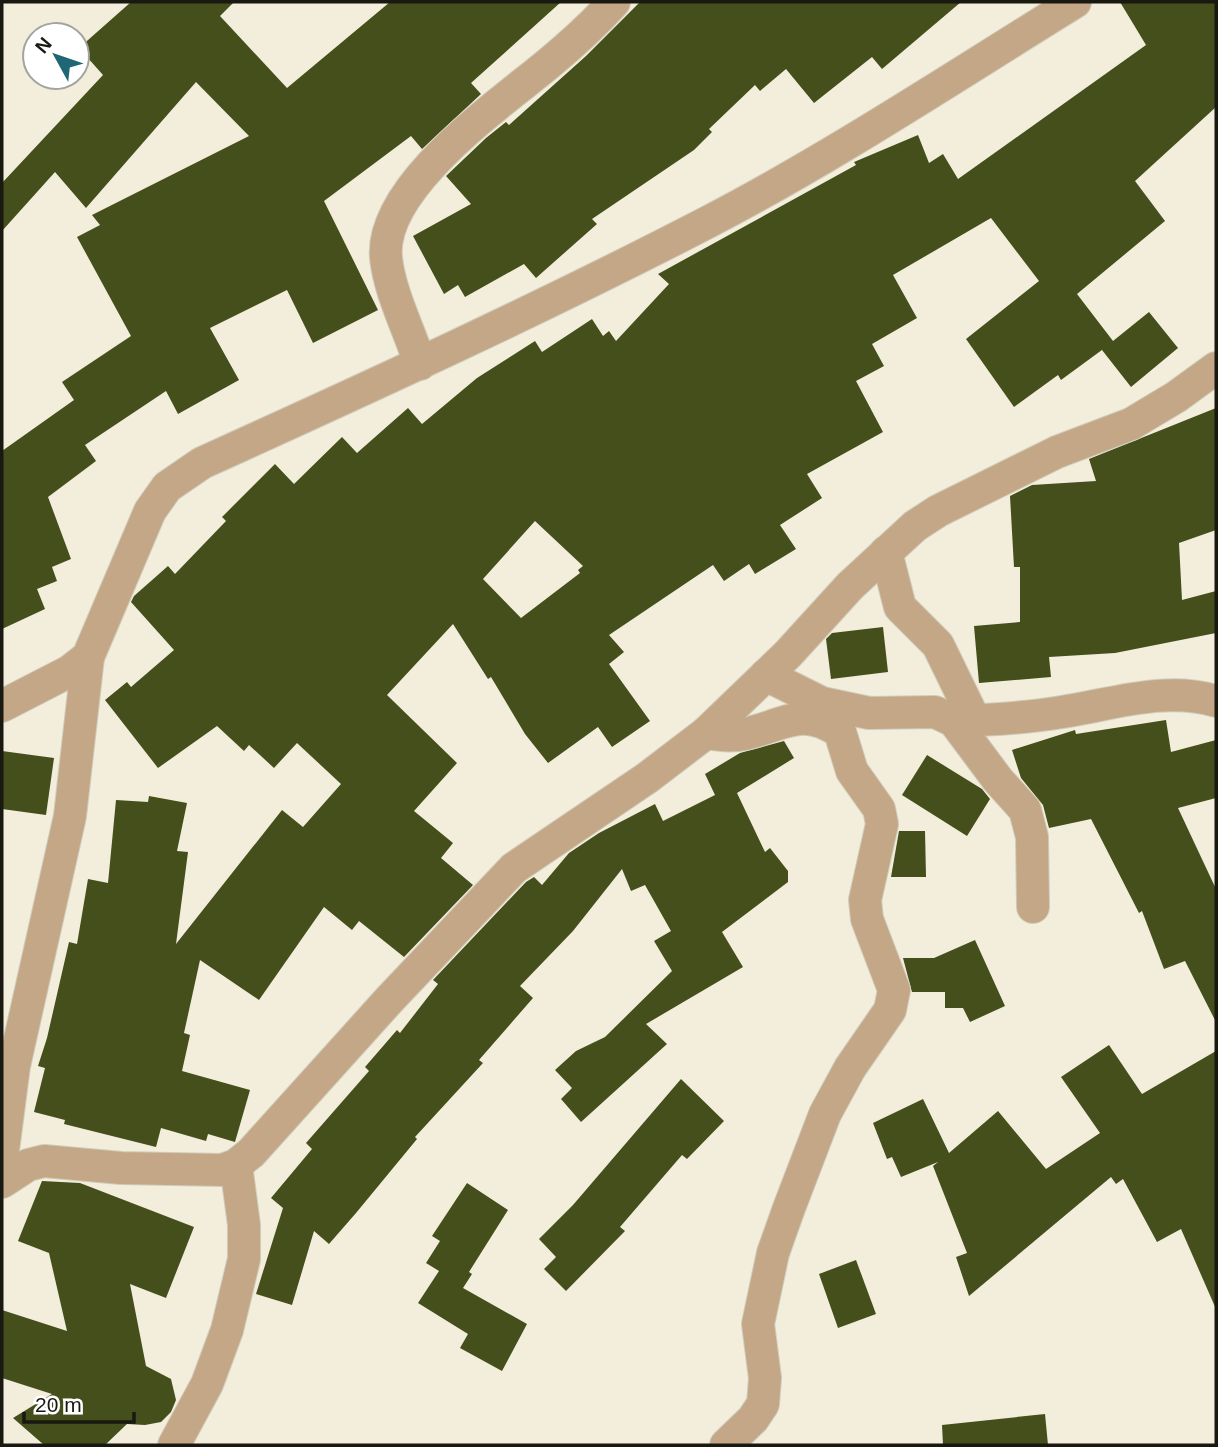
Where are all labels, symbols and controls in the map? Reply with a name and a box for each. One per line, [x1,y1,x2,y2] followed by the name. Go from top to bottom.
[21,21,91,91] north arrow
[31,33,56,57] text: N
[24,1380,135,1424] scale bar
[35,1393,82,1416] text: 20 m

